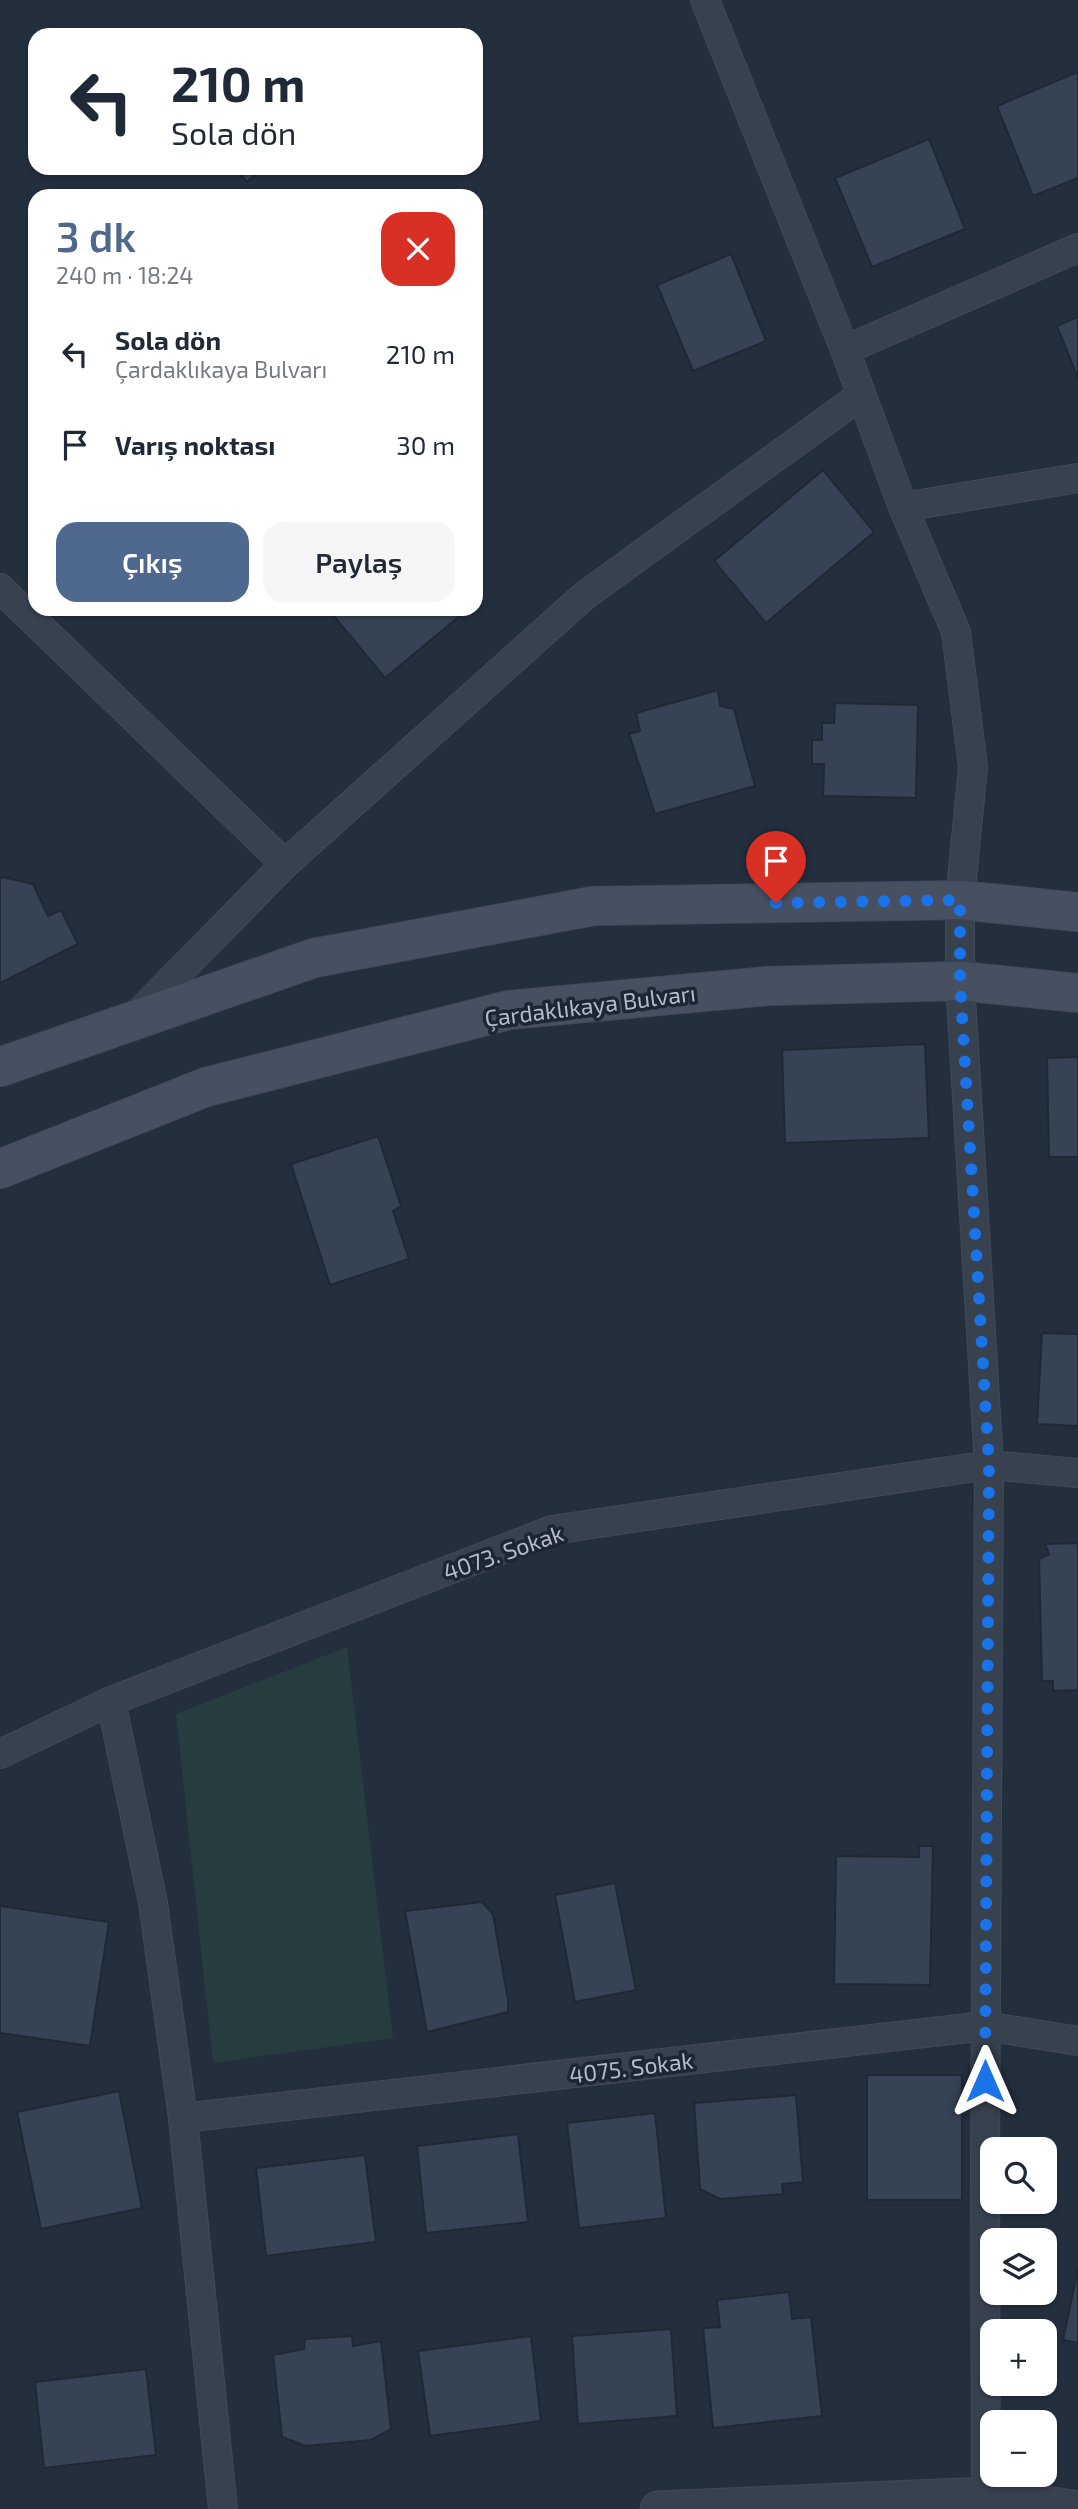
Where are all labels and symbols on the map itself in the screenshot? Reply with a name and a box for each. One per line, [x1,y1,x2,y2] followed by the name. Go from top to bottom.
[746,831,806,903] pin
[483,978,697,1033] street label: Çardaklıkaya Bulvarı
[439,1518,567,1586] street label: 4073. Sokak
[948,2044,1022,2118] position arrow
[567,2045,695,2088] street label: 4075. Sokak

